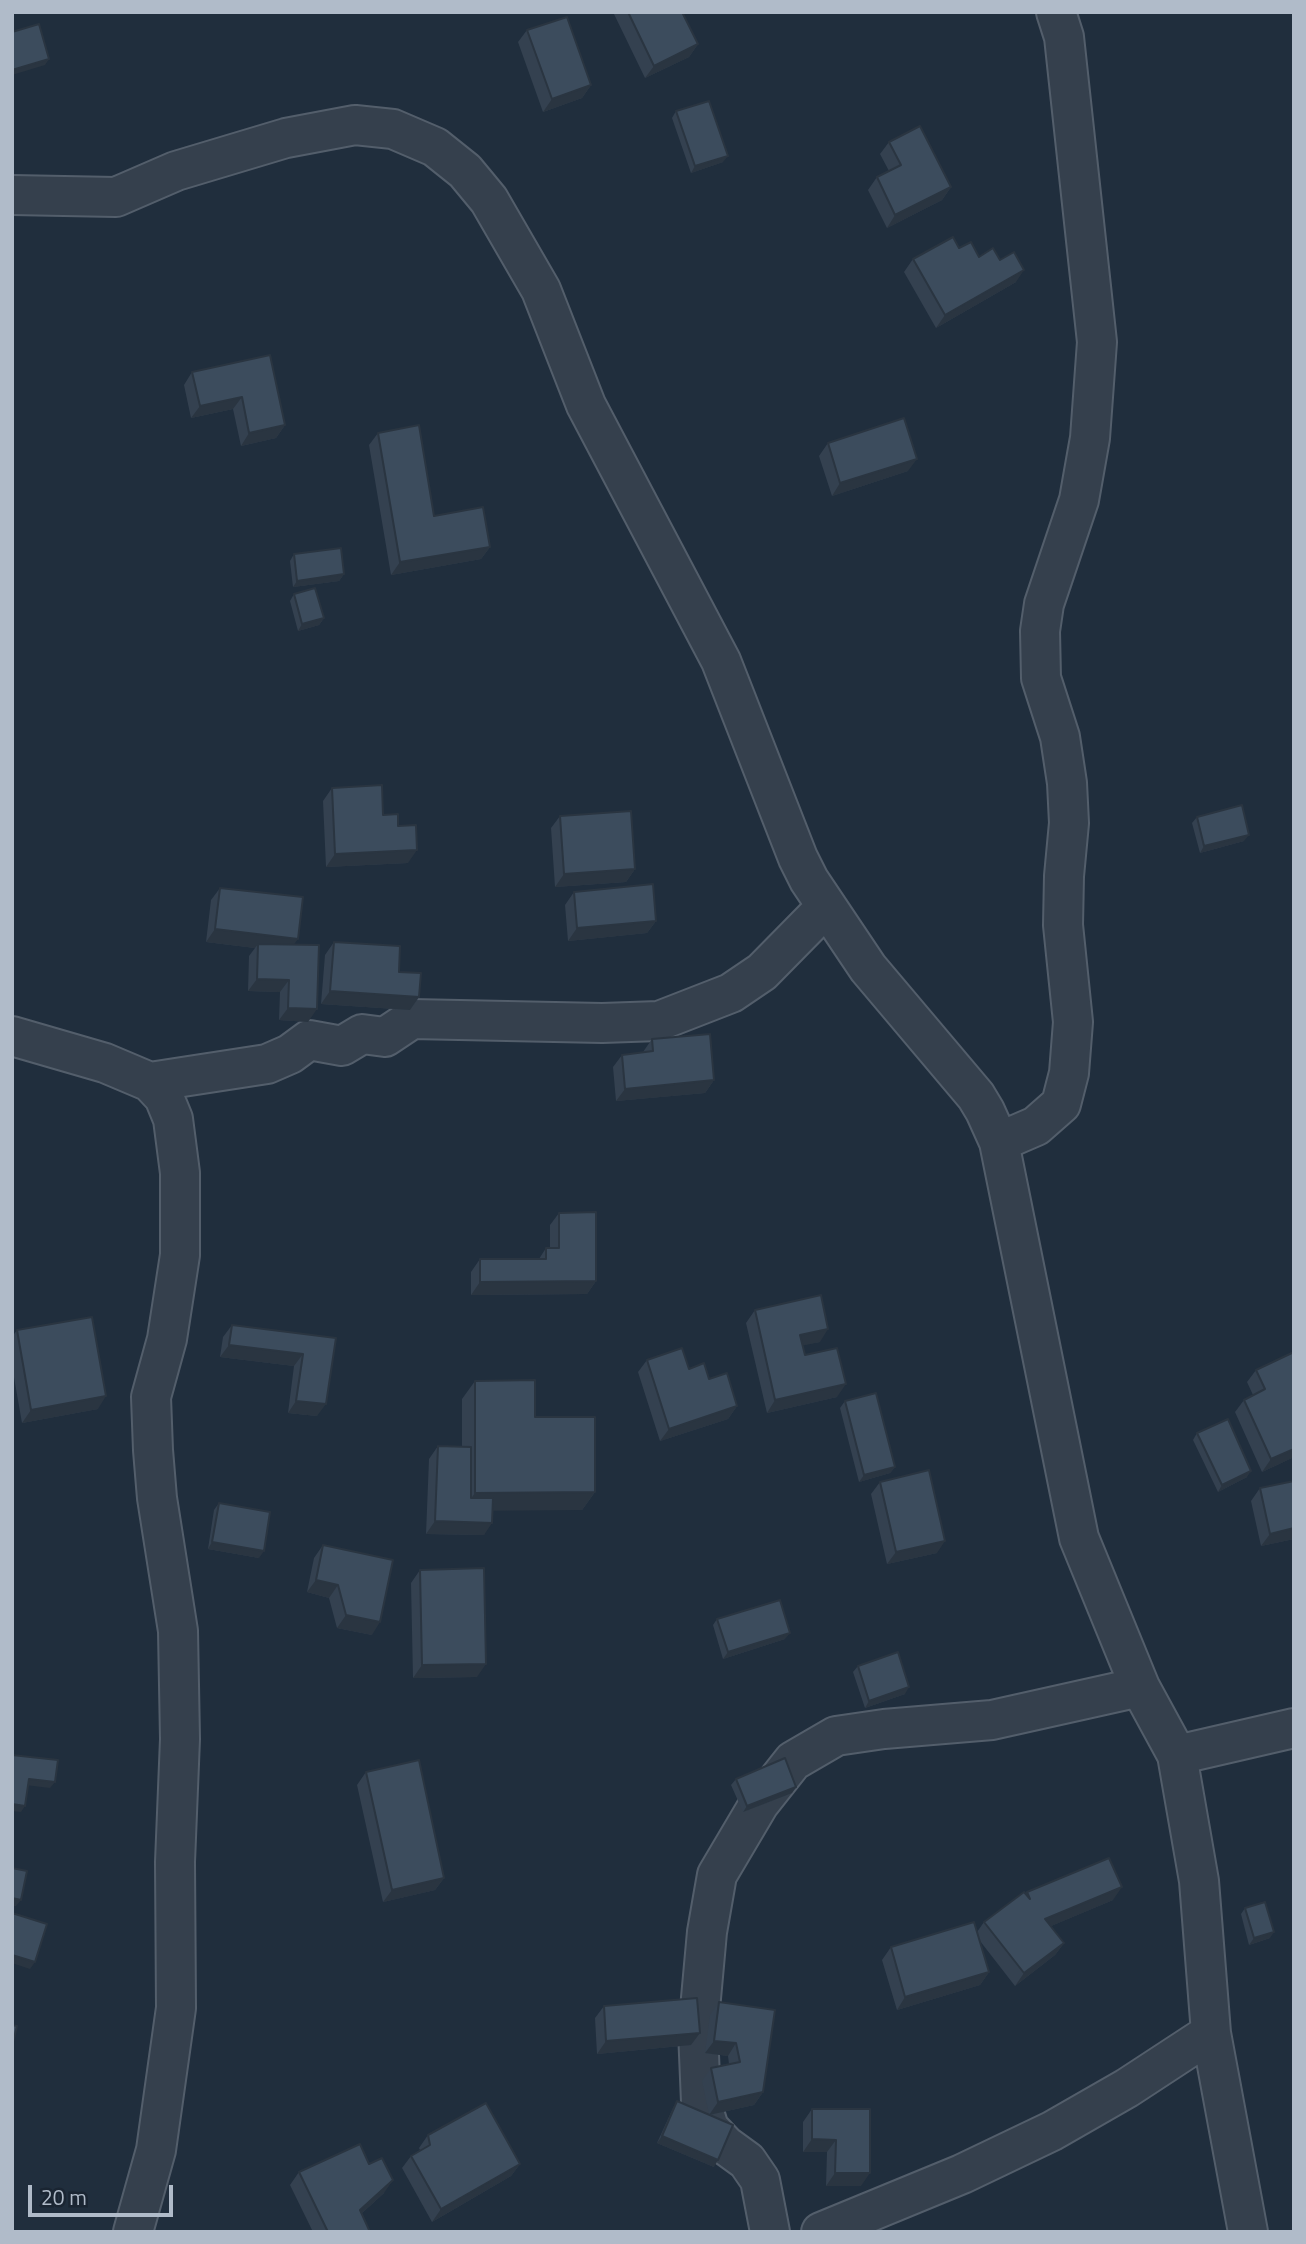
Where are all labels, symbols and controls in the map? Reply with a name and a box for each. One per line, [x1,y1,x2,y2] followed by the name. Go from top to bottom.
[32,2170,177,2214] scale bar
[41,2181,87,2213] text: 20 m

